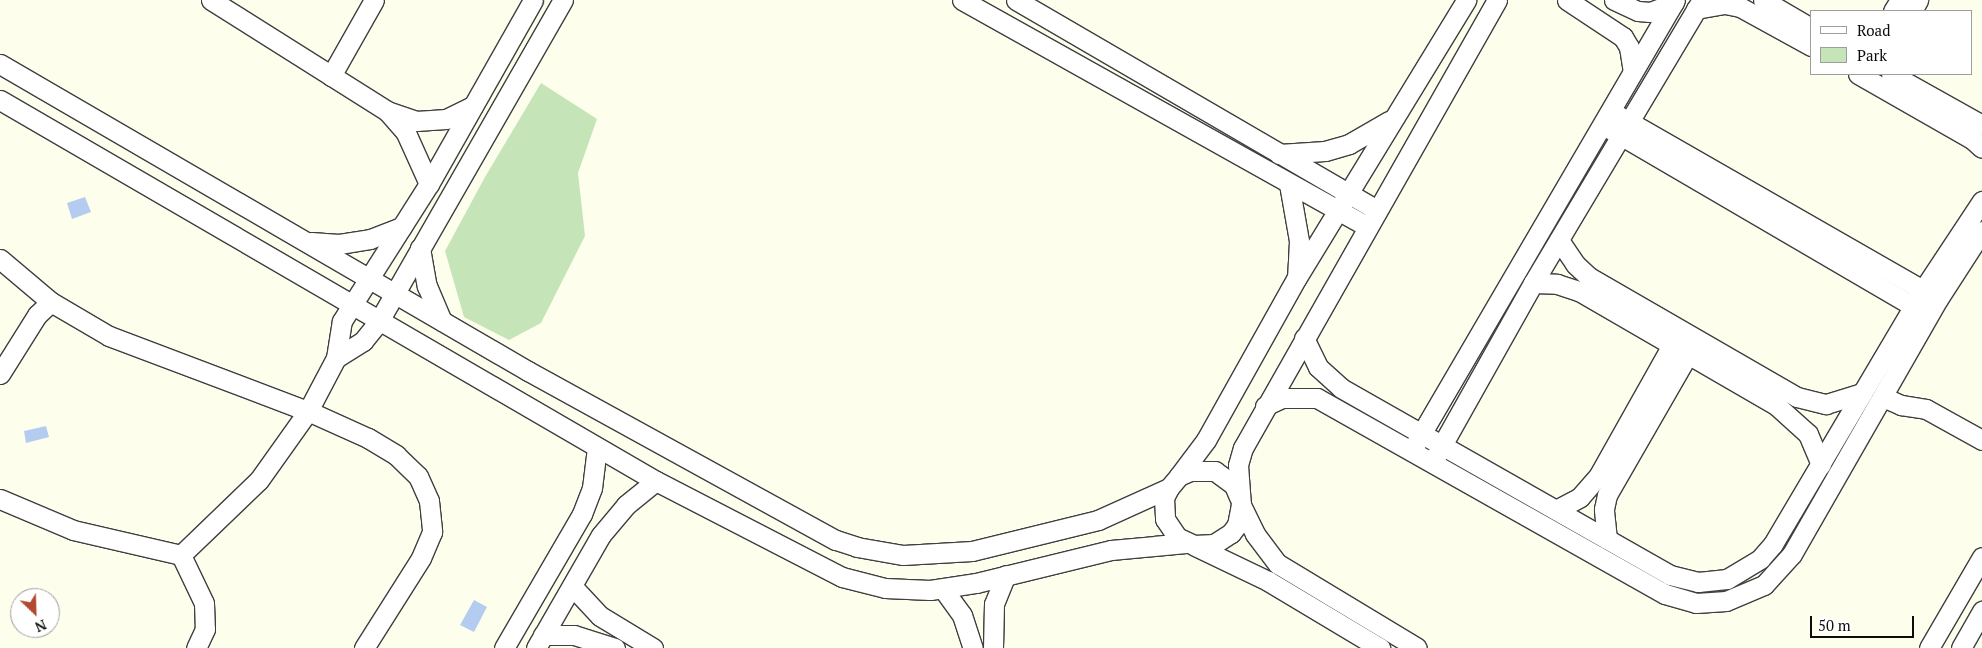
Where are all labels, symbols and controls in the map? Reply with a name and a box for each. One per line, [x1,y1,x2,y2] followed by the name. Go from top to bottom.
[1810,10,1972,75] legend
[1857,20,1890,40] text: Road
[1857,45,1887,65] text: Park
[10,588,60,638] north arrow
[1812,606,1916,638] scale bar
[32,615,50,637] text: N
[1818,615,1851,635] text: 50 m

